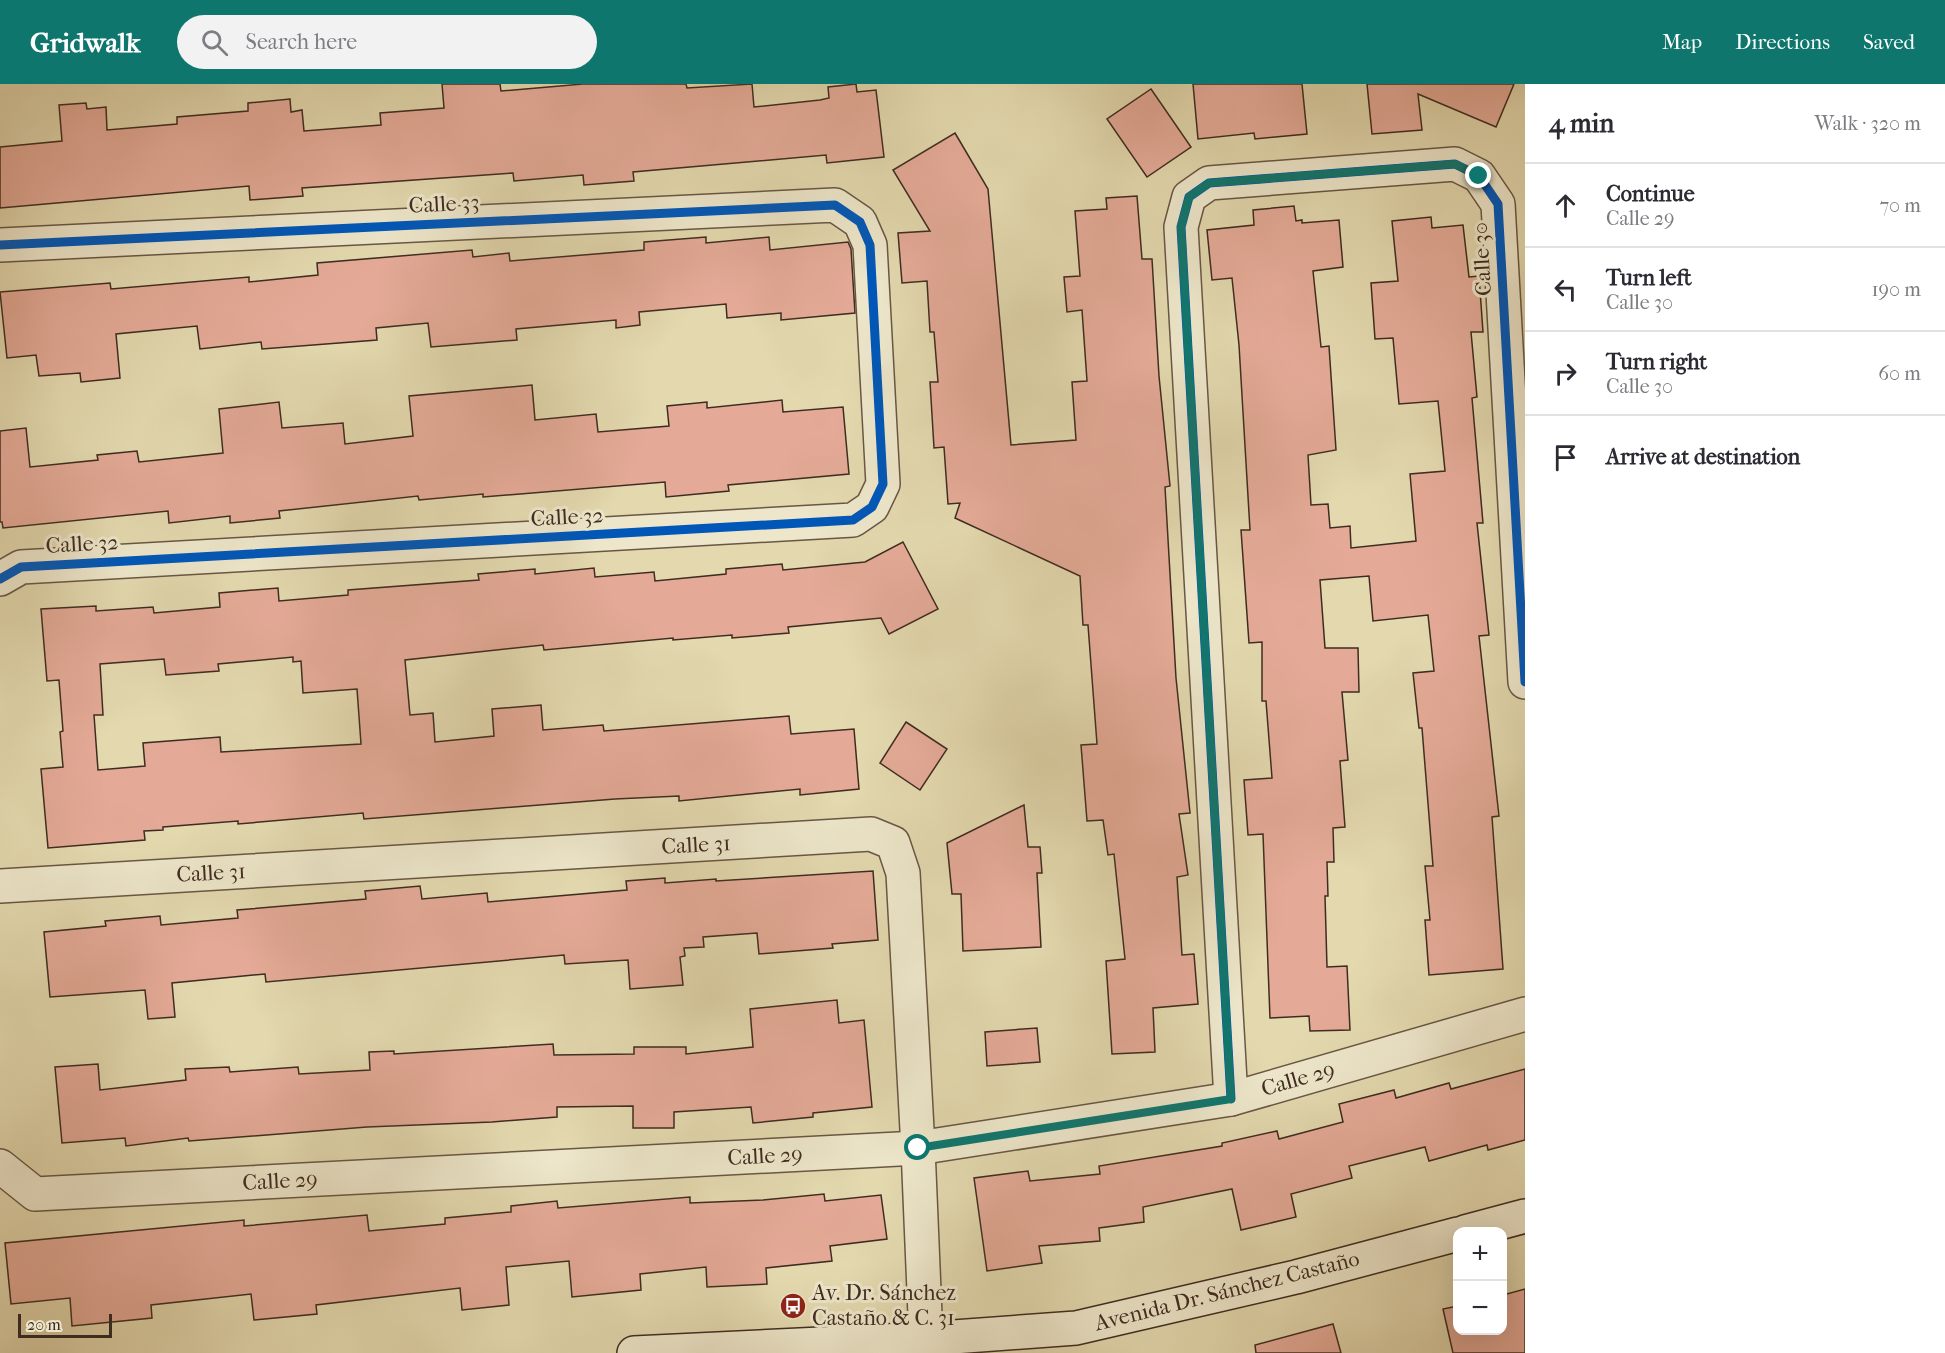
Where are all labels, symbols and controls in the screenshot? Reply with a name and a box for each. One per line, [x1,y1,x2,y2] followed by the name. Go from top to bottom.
[177,15,597,69] search box
[30,26,141,59] text: Gridwalk
[198,26,231,59] icon: search
[246,29,357,55] text: Search here
[1662,30,1702,54] text: Map
[1735,30,1830,54] text: Directions
[1863,30,1915,54] text: Saved
[1549,108,1614,139] text: 4 min
[1815,112,1921,135] text: Walk · 320 m
[1465,162,1491,188] route end
[1606,181,1695,207] text: Continue
[408,189,480,219] street label: Calle 33
[1549,189,1582,222] icon: ahead
[1879,194,1921,217] text: 70 m
[1606,207,1675,230] text: Calle 29
[1467,221,1497,297] street label: Calle 30
[1606,265,1692,291] text: Turn left
[1549,273,1582,306] icon: left
[1871,278,1921,301] text: 190 m
[1606,291,1673,314] text: Calle 30
[1606,349,1707,375] text: Turn right
[1549,357,1582,390] icon: right
[1878,362,1921,385] text: 60 m
[1606,375,1673,398] text: Calle 30
[1549,441,1582,474] icon: arrive
[1606,444,1800,470] text: Arrive at destination
[530,502,604,532] street label: Calle 32
[45,529,119,559] street label: Calle 32
[661,830,731,860] street label: Calle 31
[176,858,246,888] street label: Calle 31
[1258,1056,1338,1102] street label: Calle 29
[904,1134,930,1160] route start
[727,1141,803,1171] street label: Calle 29
[242,1166,318,1196] street label: Calle 29
[1453,1227,1507,1335] map controls
[1453,1227,1507,1281] button: +
[1091,1245,1362,1337] street label: Avenida Dr. Sánchez Castaño
[811,1280,956,1331] place label: Av. Dr. Sánchez Castaño & C. 31
[1453,1281,1507,1335] button: −
[778,1291,808,1321] bus stop icon: Av. Dr. Sánchez Castaño & C. 31
[18,1311,112,1338] scale bar
[27,1315,61,1334] text: 20 m

